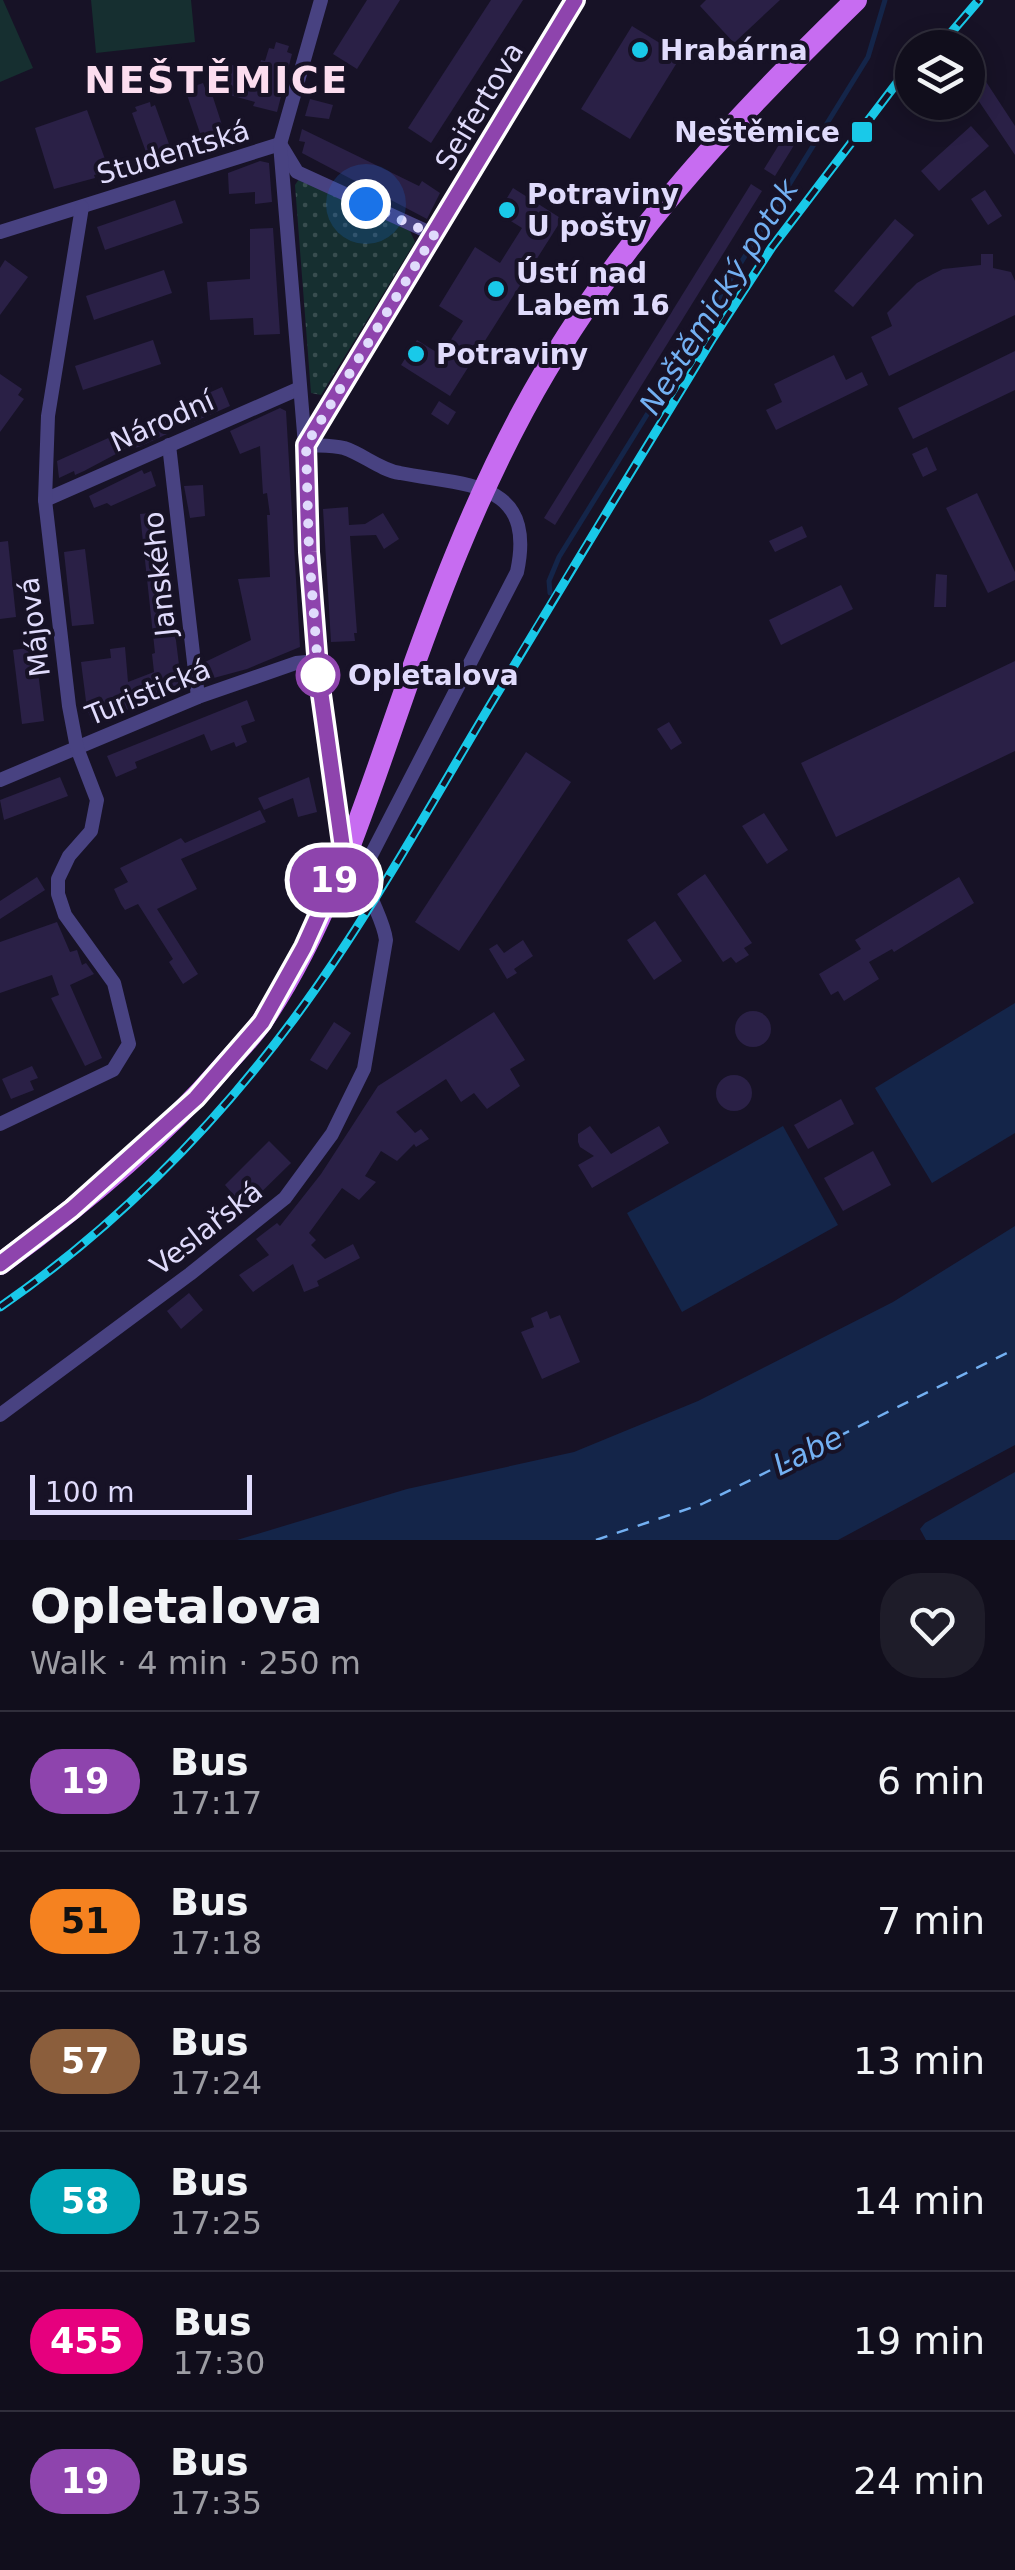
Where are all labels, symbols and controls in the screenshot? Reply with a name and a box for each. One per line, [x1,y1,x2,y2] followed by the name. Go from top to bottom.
[895,30,985,120] map controls
[895,30,985,120] button: layers
[660,34,808,67] place label: Hrabárna
[428,36,530,176] street label: Seifertova
[629,39,651,61] marker: Hrabárna
[84,58,350,102] district label: NEŠTĚMICE
[93,114,253,191] street label: Studentská
[674,116,840,149] place label: Neštěmice
[849,119,875,145] marker: Neštěmice
[632,171,806,421] water label: Neštěmický potok
[527,178,679,243] place label: Potraviny U pošty
[341,179,391,229] your location
[496,199,518,221] marker: Potraviny U pošty
[516,256,670,322] place label: Ústí nad Labem 16
[485,278,507,300] marker: Ústí nad Labem 16
[436,338,588,371] place label: Potraviny
[405,343,427,365] marker: Potraviny
[106,384,220,459] street label: Národní
[137,510,183,640] street label: Janského
[12,575,57,679] street label: Májová
[80,653,215,733] street label: Turistická
[297,654,339,696] marker: Opletalova
[348,659,519,692] place label: Opletalova
[289,848,379,912] line badge: 19
[310,860,358,900] text: 19
[144,1175,269,1282] street label: Veslařská
[767,1419,848,1482] water label: Labe
[30,1470,252,1514] scale bar
[45,1476,135,1509] text: 100 m
[880,1573,985,1678] button: heart
[30,1578,323,1634] text: Opletalova
[30,1644,361,1682] text: Walk · 4 min · 250 m
[170,1740,249,1784] text: Bus
[877,1759,985,1803] text: 6 min
[61,1761,109,1801] text: 19
[170,1784,262,1822] text: 17:17
[170,1880,249,1924] text: Bus
[877,1899,985,1943] text: 7 min
[61,1901,109,1941] text: 51
[170,1924,262,1962] text: 17:18
[170,2020,249,2064] text: Bus
[853,2039,985,2083] text: 13 min
[61,2041,109,2081] text: 57
[170,2064,262,2102] text: 17:24
[170,2160,249,2204] text: Bus
[853,2179,985,2223] text: 14 min
[61,2181,109,2221] text: 58
[170,2204,262,2242] text: 17:25
[173,2300,252,2344] text: Bus
[853,2319,985,2363] text: 19 min
[50,2321,123,2361] text: 455
[173,2344,265,2382] text: 17:30
[170,2440,249,2484] text: Bus
[853,2459,985,2503] text: 24 min
[61,2461,109,2501] text: 19
[170,2484,262,2522] text: 17:35

